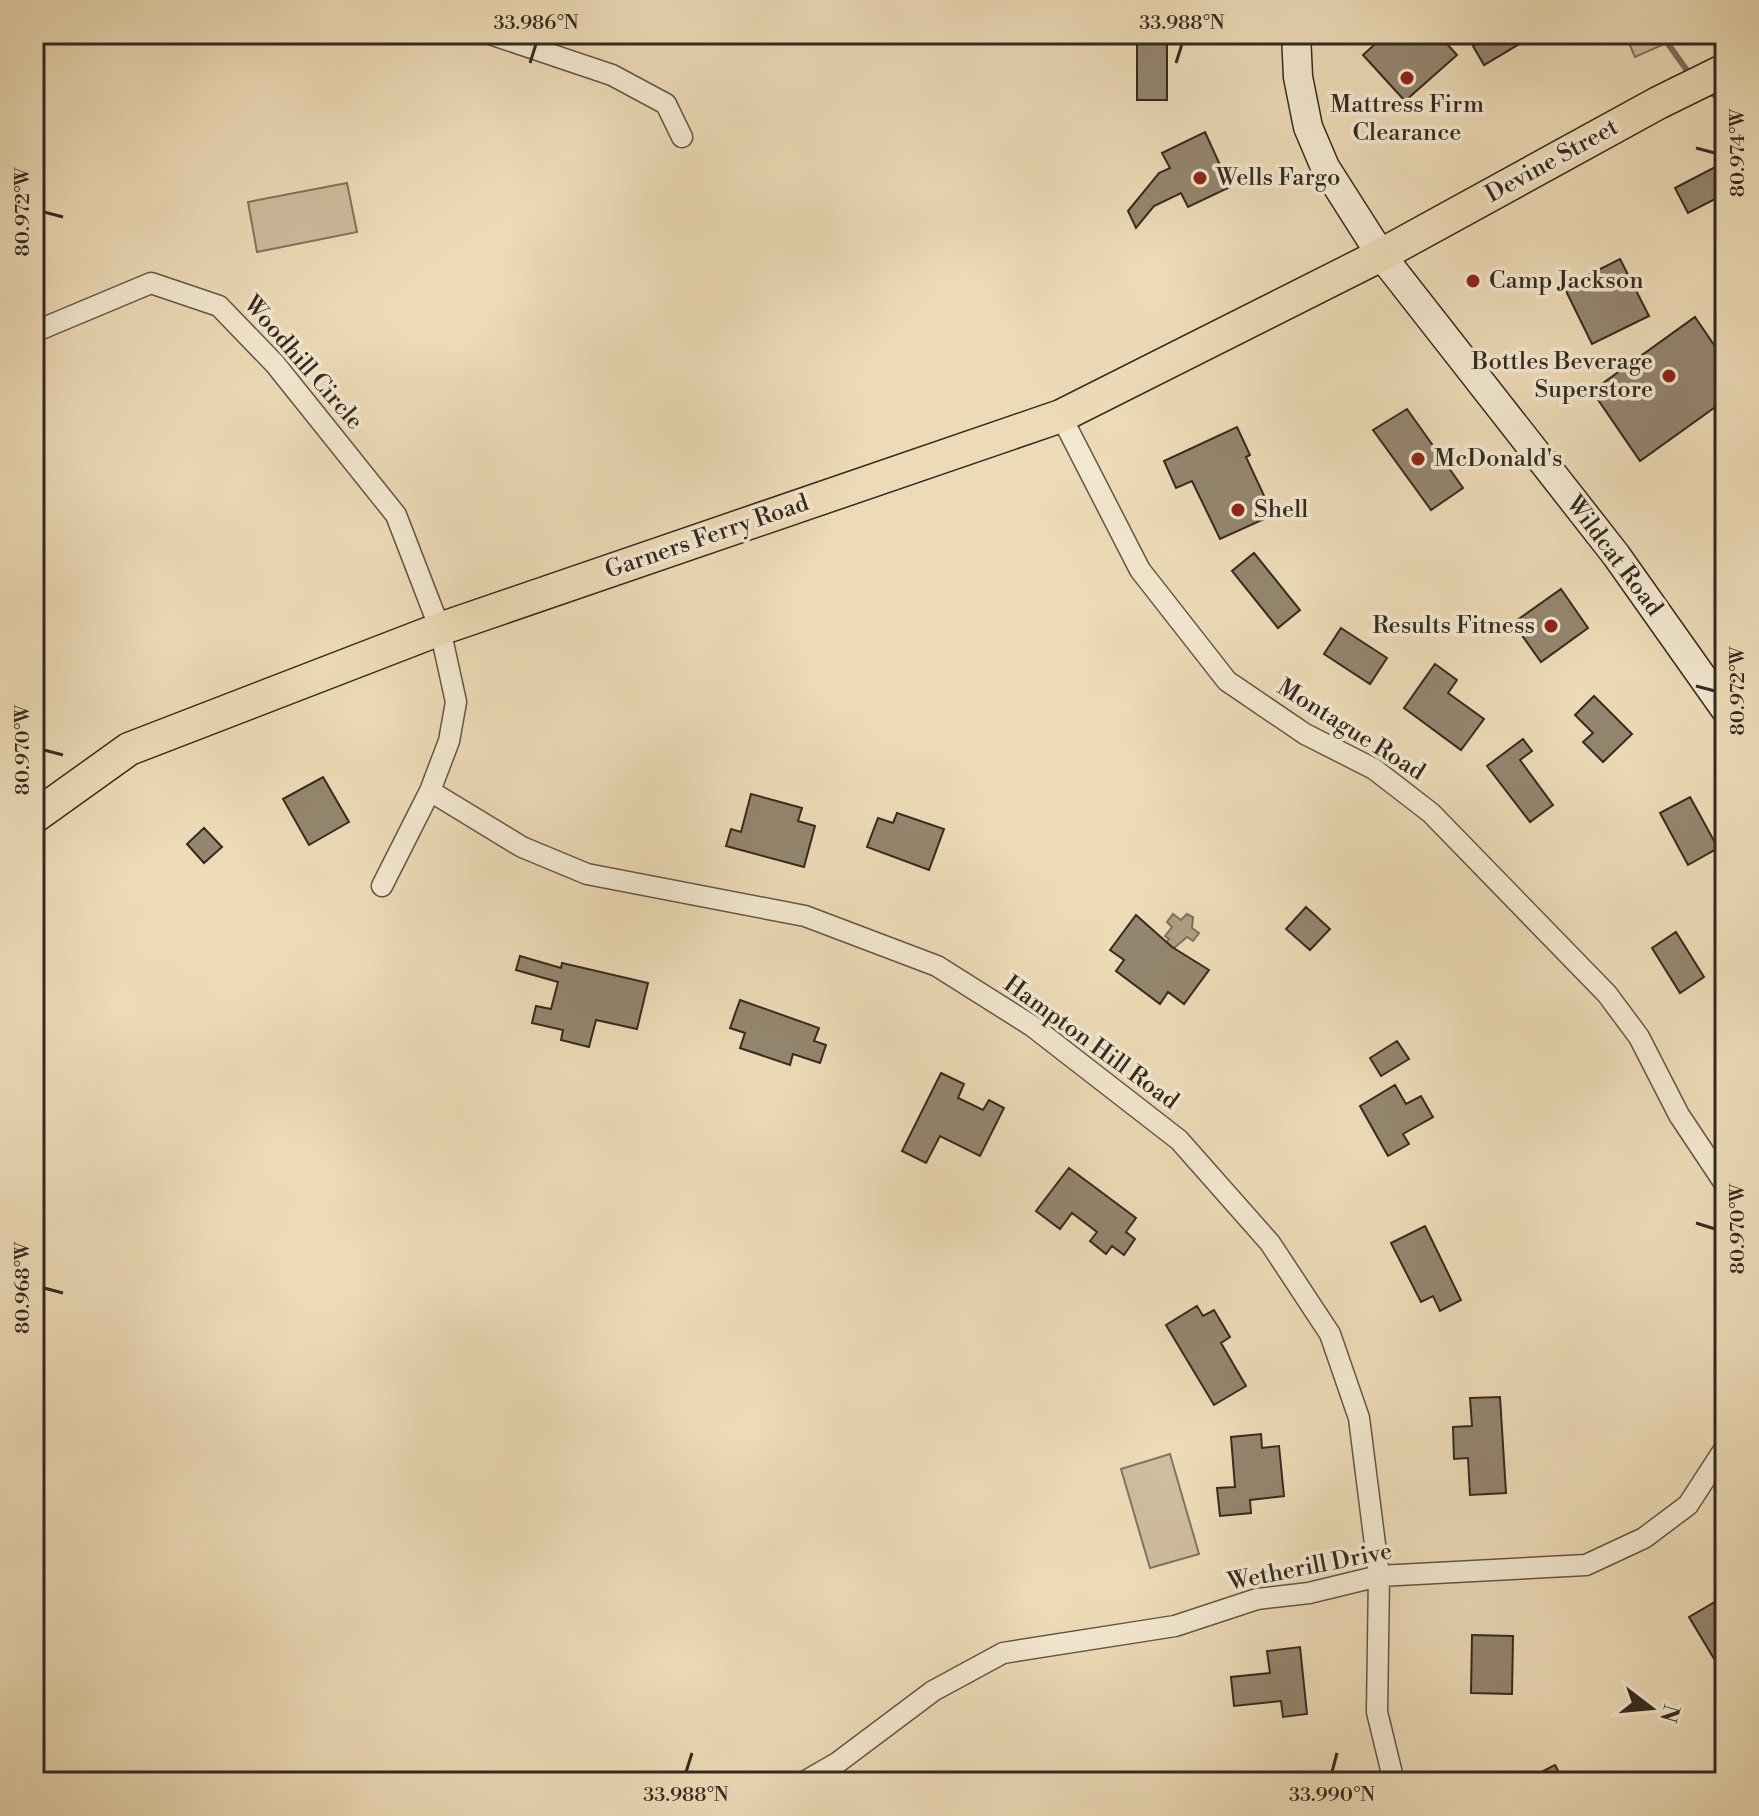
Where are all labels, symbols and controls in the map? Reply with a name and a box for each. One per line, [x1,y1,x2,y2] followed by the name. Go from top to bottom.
[493,11,579,36] text: 33.986°N
[1139,11,1225,36] text: 33.988°N
[1398,69,1416,87] marker: Mattress Firm Clearance
[1330,90,1484,148] place label: Mattress Firm Clearance
[1726,108,1751,197] text: 80.974°W
[1480,112,1624,210] street label: Devine Street
[1215,163,1341,193] place label: Wells Fargo
[11,167,36,256] text: 80.972°W
[1191,169,1209,187] marker: Wells Fargo
[1489,266,1644,296] place label: Camp Jackson
[1464,272,1482,290] marker: Camp Jackson
[236,289,369,436] street label: Woodhill Circle
[1471,347,1653,405] place label: Bottles Beverage Superstore
[1660,367,1678,385] marker: Bottles Beverage Superstore
[1434,444,1563,474] place label: McDonald's
[1409,450,1427,468] marker: McDonald's
[601,488,813,586] street label: Garners Ferry Road
[1558,489,1669,622] street label: Wildcat Road
[1254,495,1308,525] place label: Shell
[1229,501,1247,519] marker: Shell
[1372,611,1535,641] place label: Results Fitness
[1542,617,1560,635] marker: Results Fitness
[1726,646,1751,735] text: 80.972°W
[1271,673,1431,788] street label: Montague Road
[11,704,36,795] text: 80.970°W
[998,969,1185,1117] street label: Hampton Hill Road
[1726,1183,1751,1274] text: 80.970°W
[11,1241,36,1334] text: 80.968°W
[1224,1536,1395,1598] street label: Wetherill Drive
[1611,1668,1691,1748] north arrow
[1653,1701,1684,1726] text: N
[643,1783,729,1808] text: 33.988°N
[1289,1783,1375,1808] text: 33.990°N

